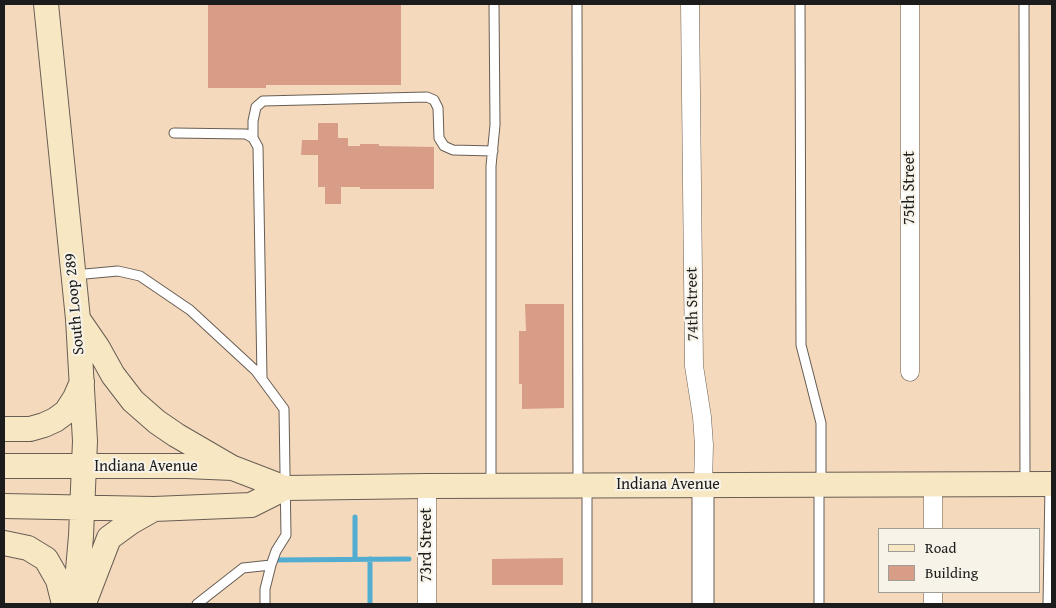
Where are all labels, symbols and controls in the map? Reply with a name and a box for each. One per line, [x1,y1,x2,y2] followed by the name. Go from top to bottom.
[900,151,920,225] street label: 75th Street
[61,252,89,356] street label: South Loop 289
[683,267,703,341] street label: 74th Street
[94,457,198,477] street label: Indiana Avenue
[616,475,720,495] street label: Indiana Avenue
[417,508,437,582] street label: 73rd Street
[878,528,1041,593] legend
[925,537,956,558] text: Road
[925,562,978,583] text: Building

